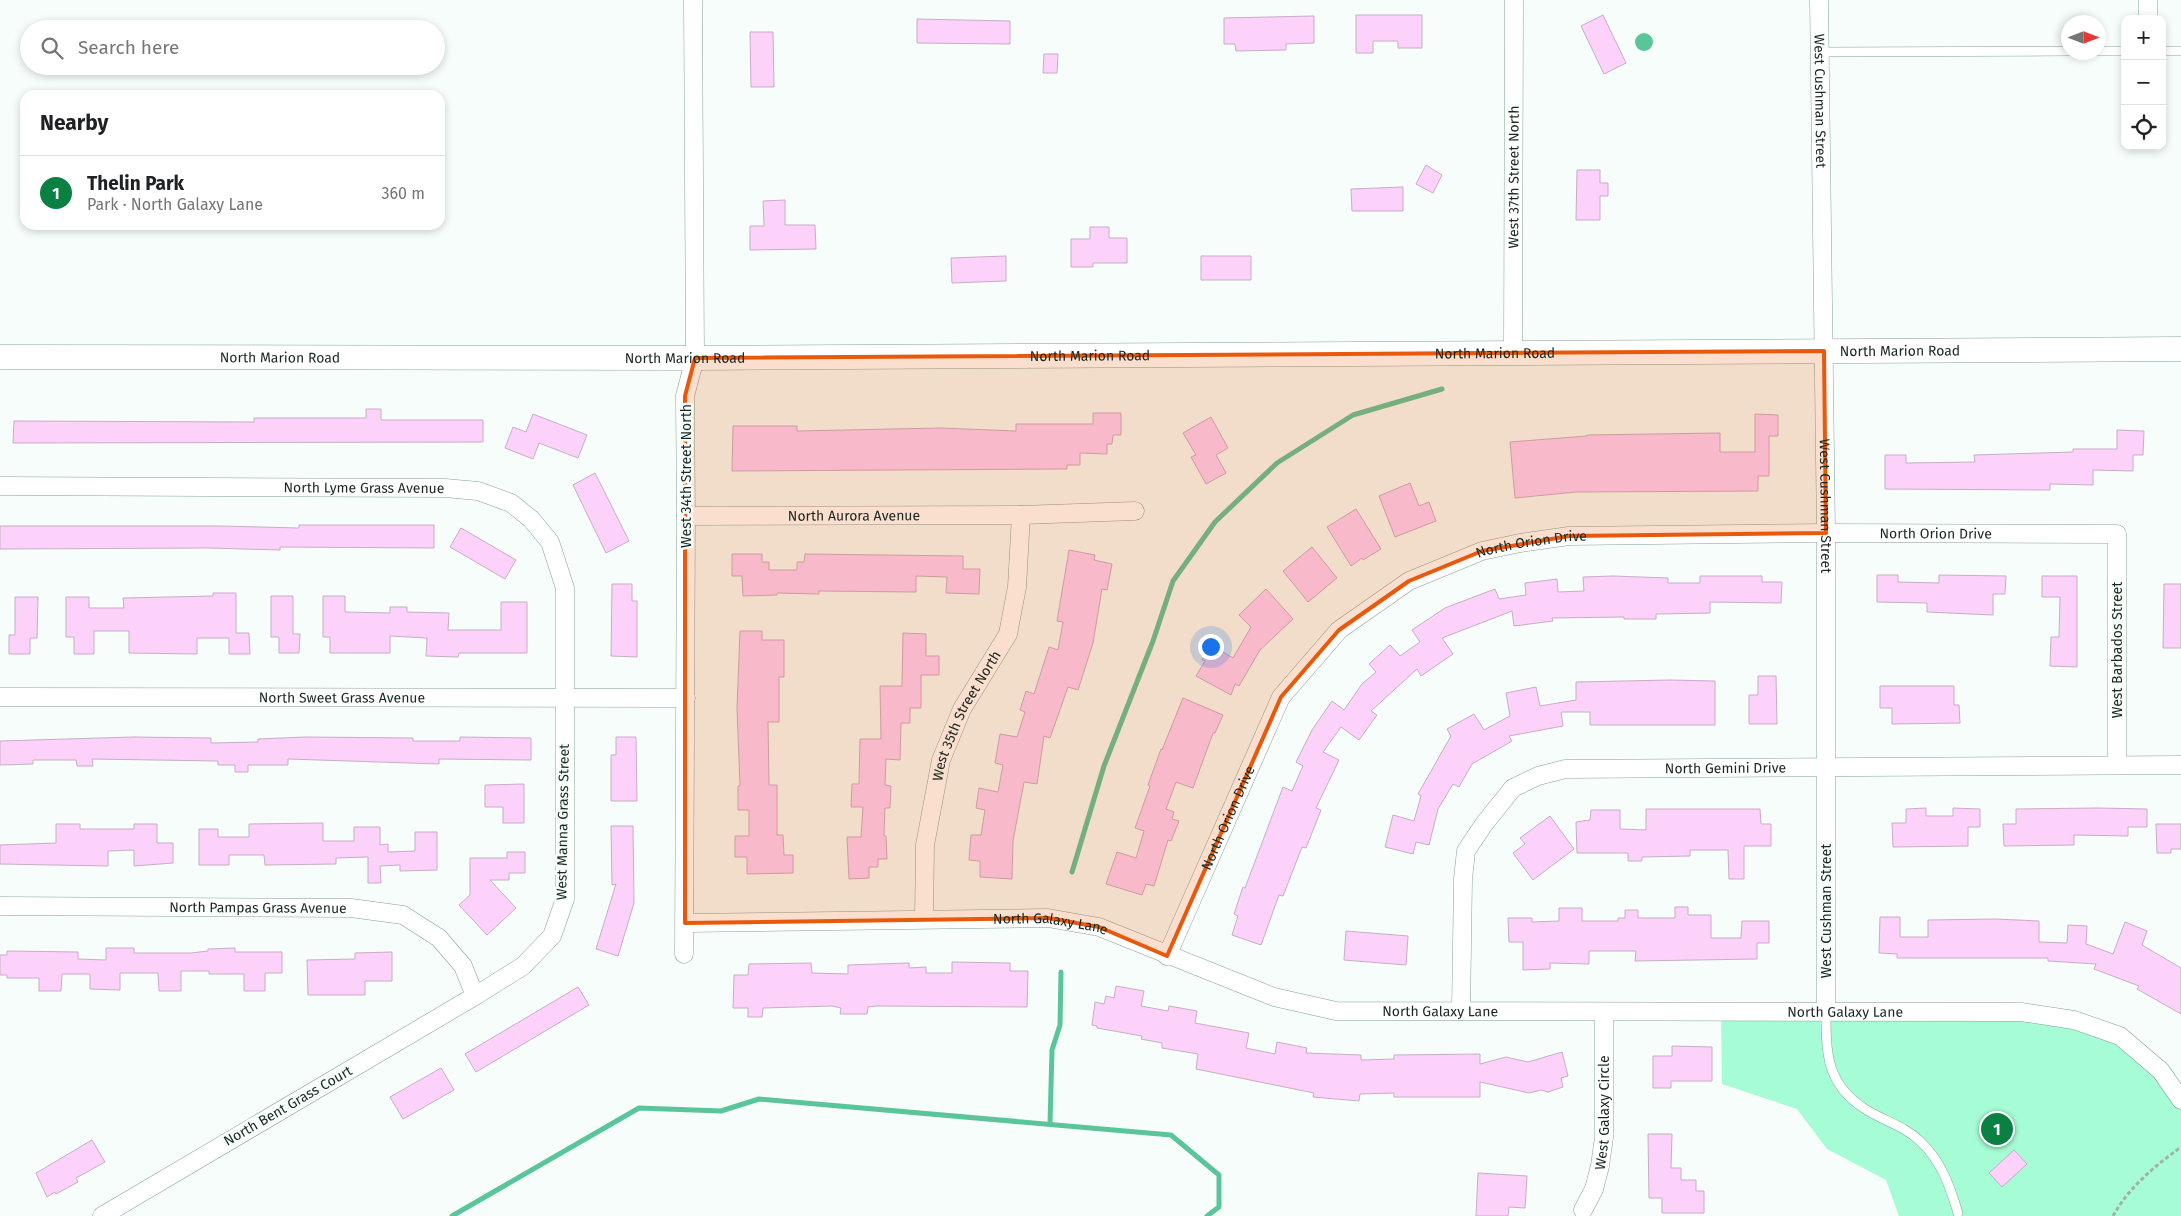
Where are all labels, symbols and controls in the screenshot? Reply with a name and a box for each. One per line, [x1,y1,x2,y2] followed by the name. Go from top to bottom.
[2061,15,2106,60] north arrow
[2121,15,2166,150] map controls
[2121,15,2166,60] button: +
[20,20,445,75] search box
[38,34,66,62] icon: search
[1811,34,1830,169] street label: West Cushman Street
[78,36,179,59] text: Search here
[2121,60,2166,105] button: −
[2121,105,2166,150] button: locate
[1505,106,1522,248] street label: West 37th Street North
[40,110,108,136] text: Nearby
[87,172,184,195] text: Thelin Park
[52,184,60,203] text: 1
[382,184,425,203] text: 360 m
[87,195,263,214] text: Park · North Galaxy Lane
[1840,342,1960,360] street label: North Marion Road
[1435,344,1555,362] street label: North Marion Road
[1030,347,1150,364] street label: North Marion Road
[220,349,340,366] street label: North Marion Road
[625,349,745,367] street label: North Marion Road
[678,404,695,548] street label: West 34th Street North
[1816,439,1835,574] street label: West Cushman Street
[284,479,444,496] street label: North Lyme Grass Avenue
[788,507,920,524] street label: North Aurora Avenue
[1880,525,1992,542] street label: North Orion Drive
[1473,527,1587,561] street label: North Orion Drive
[2109,581,2126,718] street label: West Barbados Street
[1198,634,1224,660] your location
[929,647,1004,782] street label: West 35th Street North
[259,689,425,706] street label: North Sweet Grass Avenue
[553,743,573,900] street label: West Manna Grass Street
[1665,759,1786,777] street label: North Gemini Drive
[1197,763,1258,873] street label: North Orion Drive
[1818,843,1835,978] street label: West Cushman Street
[169,898,347,916] street label: North Pampas Grass Avenue
[993,909,1111,938] street label: North Galaxy Lane
[1382,1003,1498,1020] street label: North Galaxy Lane
[1787,1003,1903,1020] street label: North Galaxy Lane
[1591,1055,1613,1171] street label: West Galaxy Circle
[221,1062,356,1150] street label: North Bent Grass Court
[1981,1110,2013,1148] pin: 1

